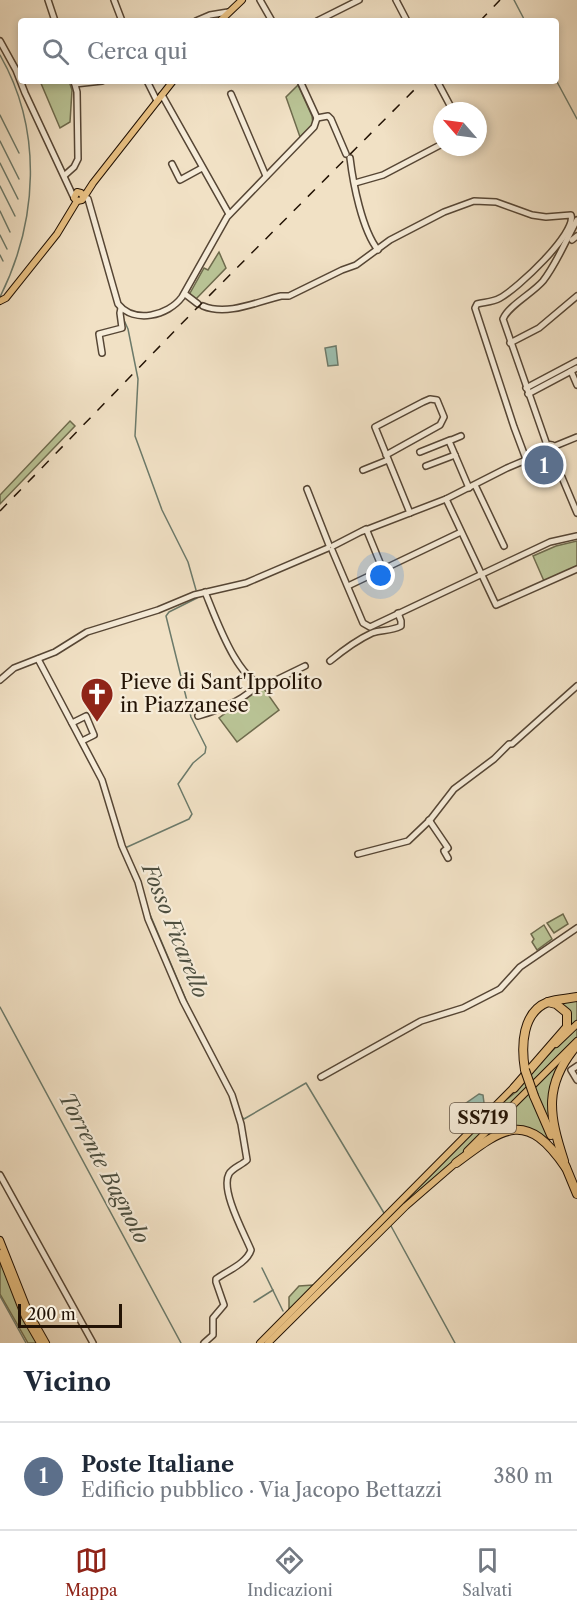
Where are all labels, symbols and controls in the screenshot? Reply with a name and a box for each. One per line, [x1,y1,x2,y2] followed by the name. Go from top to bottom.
[18,18,559,84] search box
[39,35,72,68] icon: search
[87,38,188,65] text: Cerca qui
[433,102,487,156] north arrow
[524,442,564,488] pin: 1
[366,561,395,590] your location
[120,670,322,717] place label: Pieve di Sant'Ippolito in Piazzanese
[79,676,115,723] church icon: Pieve di Sant'Ippolito in Piazzanese
[136,858,214,1002] water label: Fosso Ficarello
[54,1088,155,1248] water label: Torrente Bagnolo
[450,1103,516,1133] road number: SS719
[18,1301,122,1328] scale bar
[27,1304,76,1324] text: 200 m
[24,1366,111,1398] text: Vicino
[81,1451,234,1478] text: Poste Italiane
[39,1464,48,1488] text: 1
[494,1464,553,1488] text: 380 m
[81,1478,442,1502] text: Edificio pubblico · Via Jacopo Bettazzi
[65,1544,118,1600] tab: Mappa
[247,1544,333,1600] tab: Indicazioni
[462,1544,512,1600] tab: Salvati

